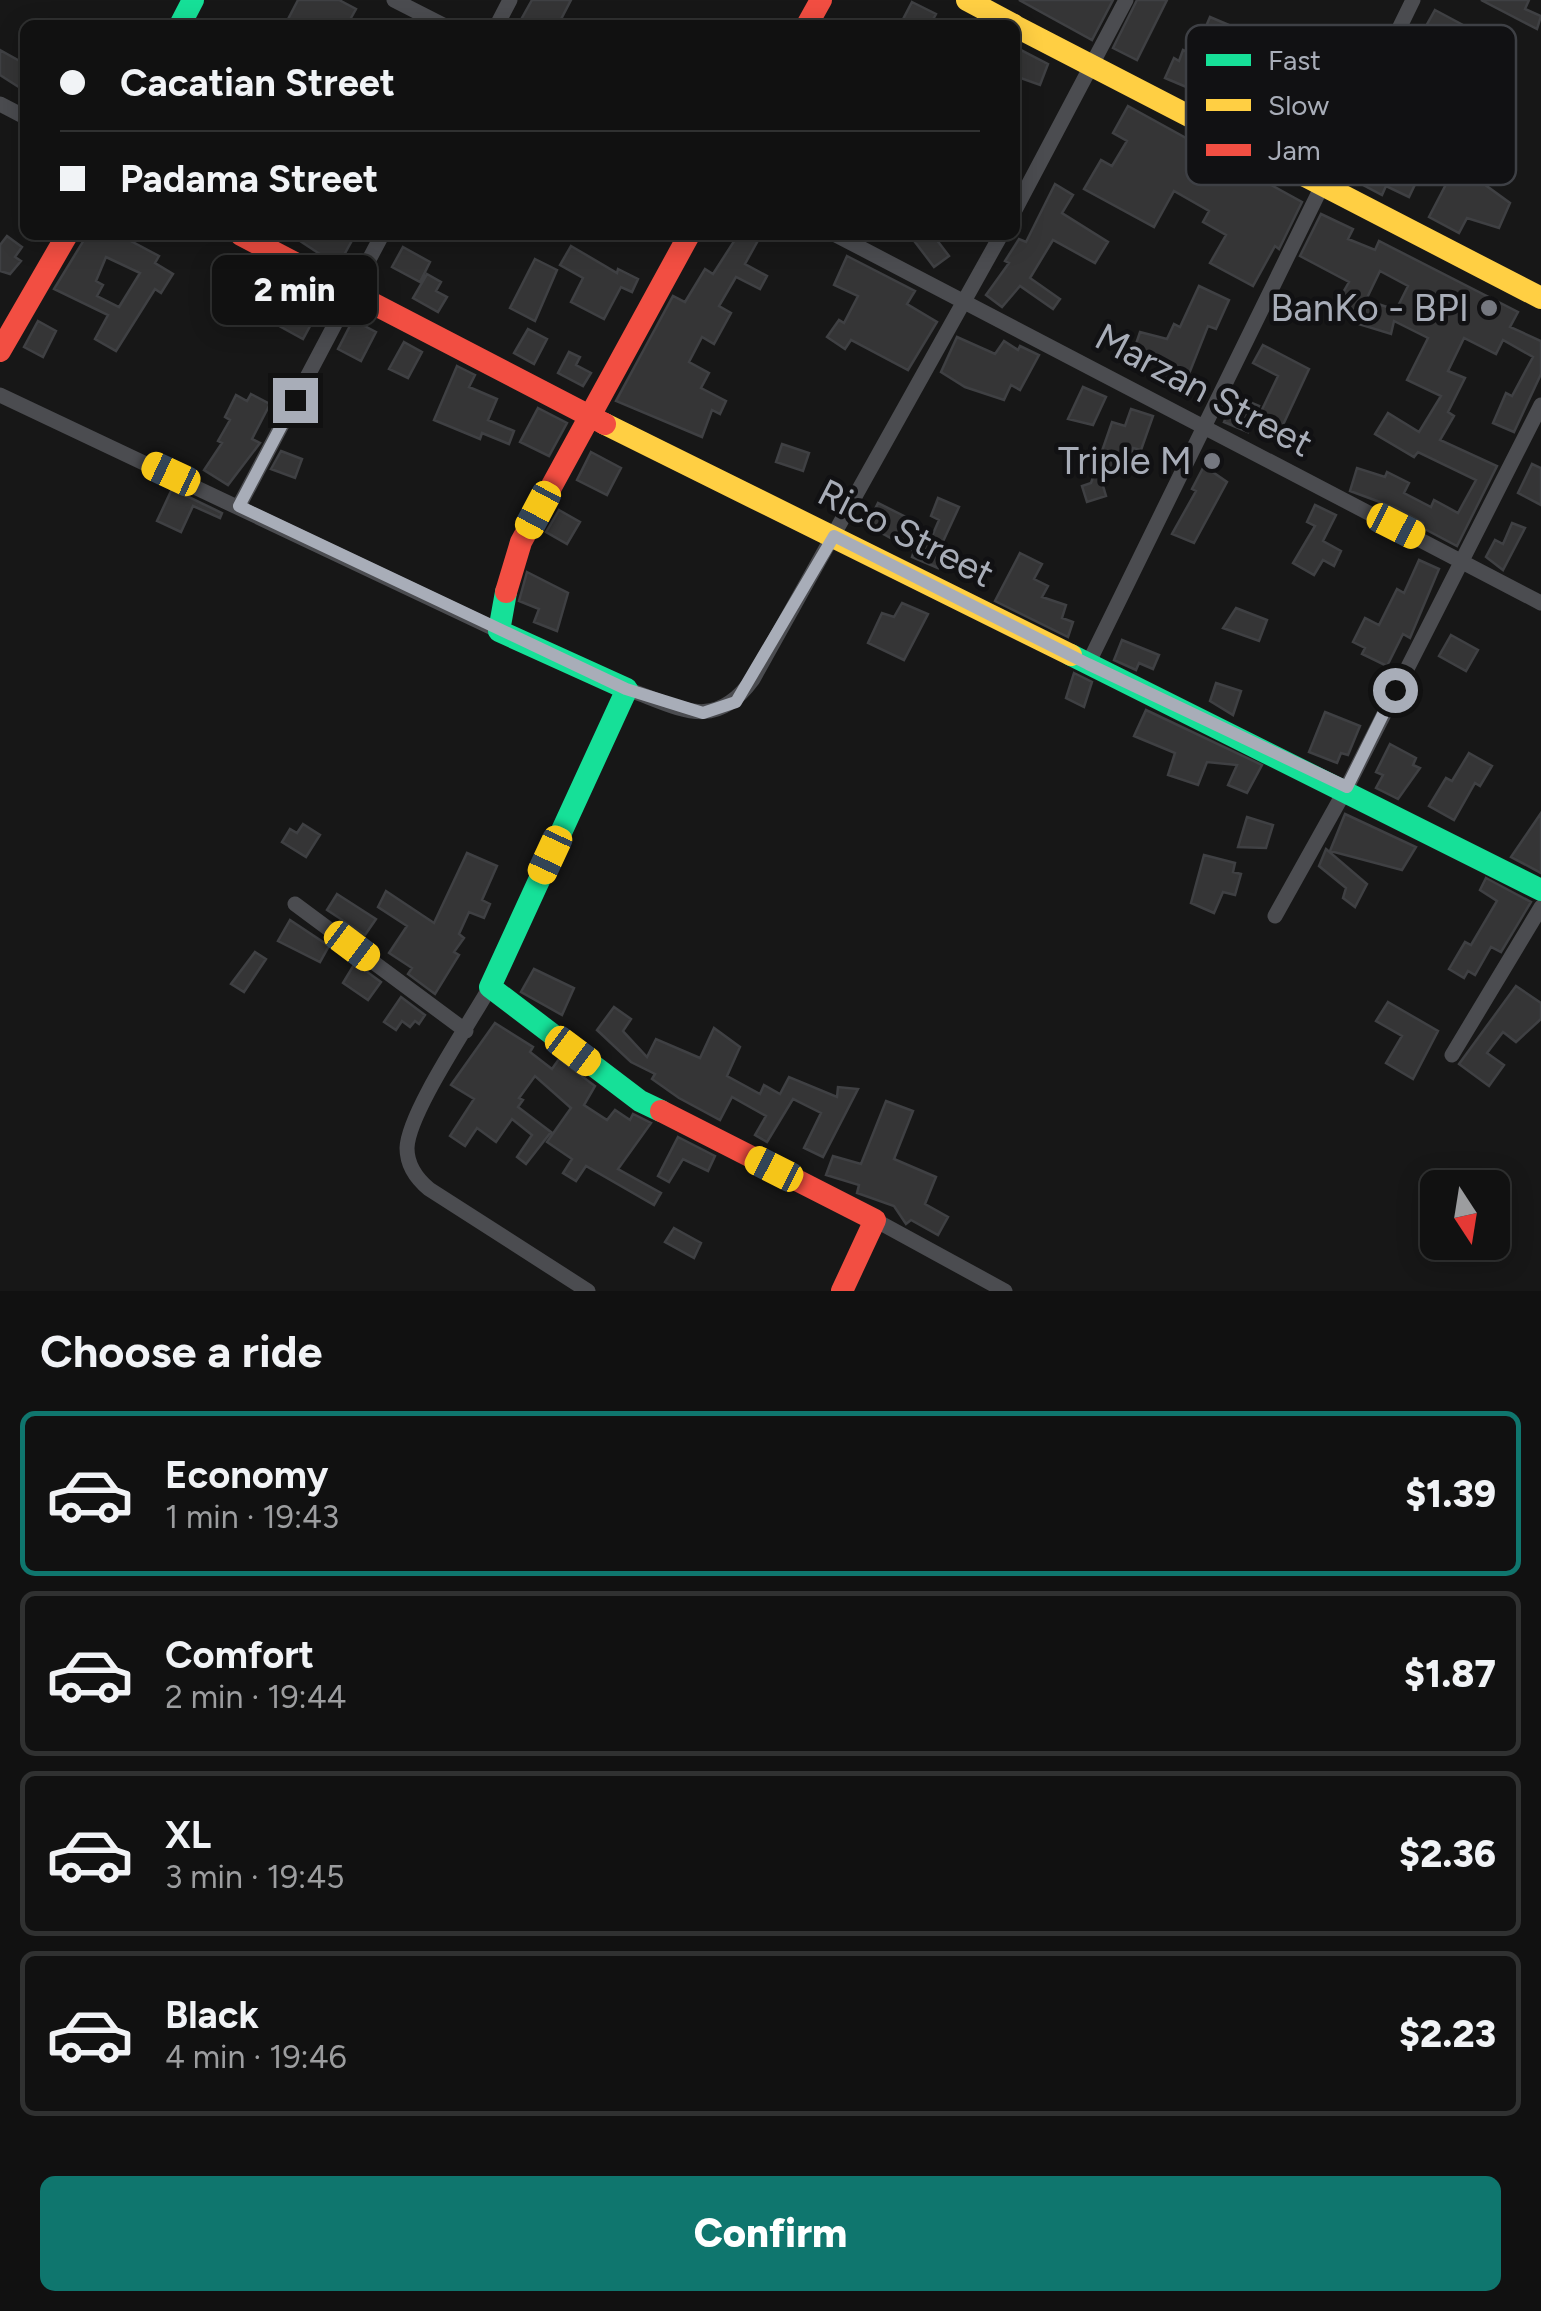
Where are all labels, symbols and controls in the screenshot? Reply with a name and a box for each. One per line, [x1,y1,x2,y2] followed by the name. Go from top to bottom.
[1186,25,1516,185] legend
[1268,43,1321,77] text: Fast
[120,60,395,106] text: Cacatian Street
[1268,88,1329,122] text: Slow
[1268,133,1321,167] text: Jam
[120,156,378,202] text: Padama Street
[212,255,378,325] callout: 2 min
[254,271,335,309] text: 2 min
[1270,285,1469,331] place label: BanKo - BPI
[1478,297,1500,319] marker: BanKo - BPI
[1088,313,1320,467] street label: Marzan Street
[273,378,318,423] route end
[1058,438,1192,484] place label: Triple M
[137,448,205,500] car
[1201,450,1223,472] marker: Triple M
[810,469,1002,597] street label: Rico Street
[511,476,565,544] car
[1362,499,1430,553] car
[1373,668,1418,713] route start
[524,821,576,889] car
[319,916,385,976] car
[540,1021,606,1081] car
[740,1142,808,1196] car
[1420,1170,1510,1260] north arrow
[1420,1170,1510,1260] map controls
[40,1324,322,1378] text: Choose a ride
[45,1449,135,1539] icon: car
[165,1452,328,1498] text: Economy
[1405,1471,1496,1517] text: $1.39
[165,1498,339,1536] text: 1 min · 19:43
[45,1629,135,1719] icon: car
[165,1632,314,1678] text: Comfort
[1404,1651,1496,1697] text: $1.87
[165,1678,346,1716] text: 2 min · 19:44
[45,1809,135,1899] icon: car
[165,1812,211,1858] text: XL
[1399,1831,1496,1877] text: $2.36
[165,1858,344,1896] text: 3 min · 19:45
[45,1989,135,2079] icon: car
[165,1992,259,2038] text: Black
[1399,2011,1496,2057] text: $2.23
[165,2038,347,2076] text: 4 min · 19:46
[40,2176,1501,2291] button: Confirm

